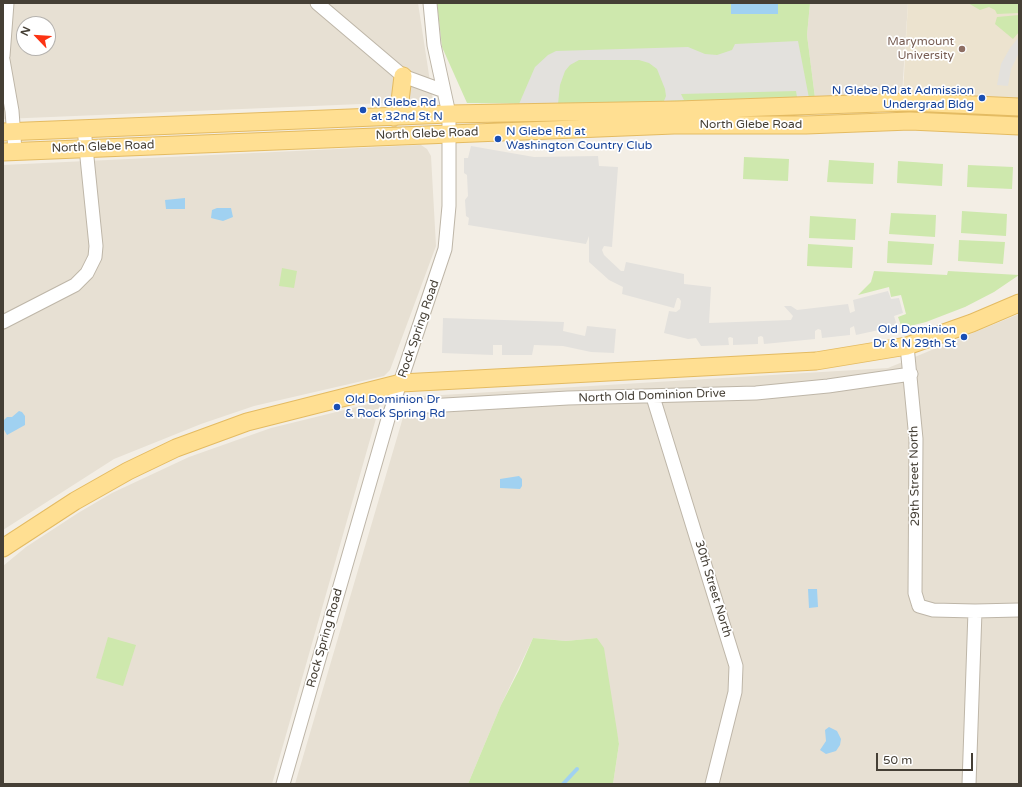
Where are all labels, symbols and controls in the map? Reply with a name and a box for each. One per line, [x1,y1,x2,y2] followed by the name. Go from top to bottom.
[16,16,56,56] north arrow
[18,24,33,38] text: N
[887,35,954,63] place label: Marymount University
[957,44,967,54] marker: Marymount University
[832,84,974,112] place label: N Glebe Rd at Admission Undergrad Bldg
[977,93,987,103] marker: N Glebe Rd at Admission Undergrad Bldg
[371,96,443,124] place label: N Glebe Rd at 32nd St N
[358,105,368,115] marker: N Glebe Rd at 32nd St N
[700,118,802,132] street label: North Glebe Road
[375,125,479,143] street label: North Glebe Road
[506,125,652,153] place label: N Glebe Rd at Washington Country Club
[493,134,503,144] marker: N Glebe Rd at Washington Country Club
[51,138,155,156] street label: North Glebe Road
[396,278,442,380] street label: Rock Spring Road
[873,323,956,351] place label: Old Dominion Dr & N 29th St
[959,332,969,342] marker: Old Dominion Dr & N 29th St
[578,386,726,406] street label: North Old Dominion Drive
[345,393,445,421] place label: Old Dominion Dr & Rock Spring Rd
[332,402,342,412] marker: Old Dominion Dr & Rock Spring Rd
[907,426,923,526] street label: 29th Street North
[691,539,735,639] street label: 30th Street North
[304,587,346,689] street label: Rock Spring Road
[878,745,975,771] scale bar
[883,753,912,767] text: 50 m

